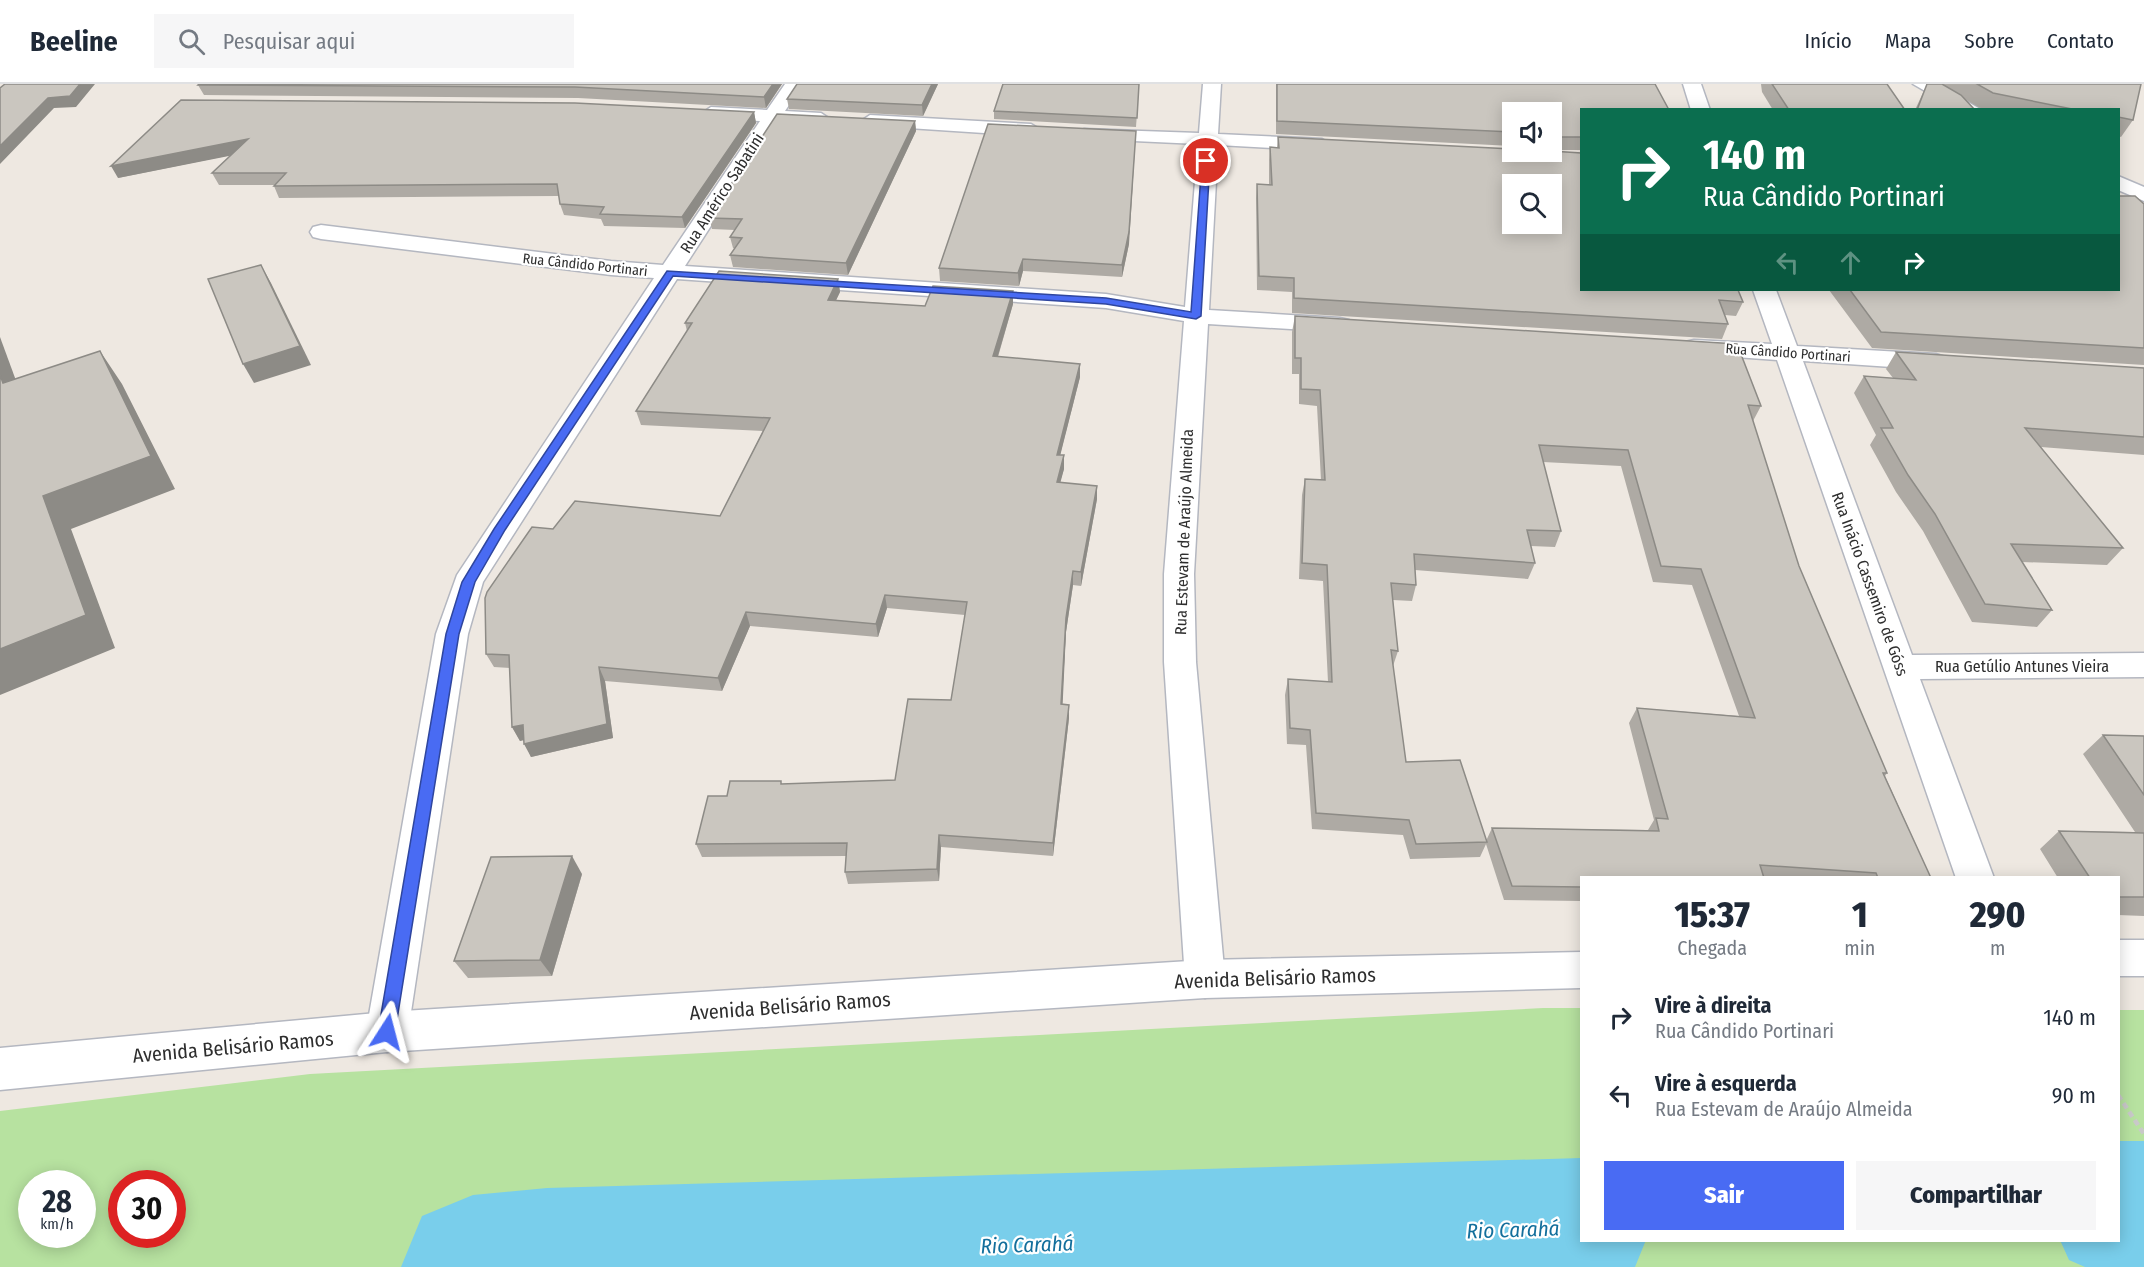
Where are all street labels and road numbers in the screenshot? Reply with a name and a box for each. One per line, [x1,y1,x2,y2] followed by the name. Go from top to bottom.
[676,129,768,257] street label: Rua Américo Sabatini
[522,250,648,280] street label: Rua Cândido Portinari
[1725,340,1851,366] street label: Rua Cândido Portinari
[1171,429,1197,635] street label: Rua Estevam de Araújo Almeida
[1828,489,1912,679] street label: Rua Inácio Cassemiro de Góss
[1935,657,2109,676] street label: Rua Getúlio Antunes Vieira
[1174,962,1376,994] street label: Avenida Belisário Ramos
[689,987,891,1025] street label: Avenida Belisário Ramos
[132,1026,334,1068] street label: Avenida Belisário Ramos

